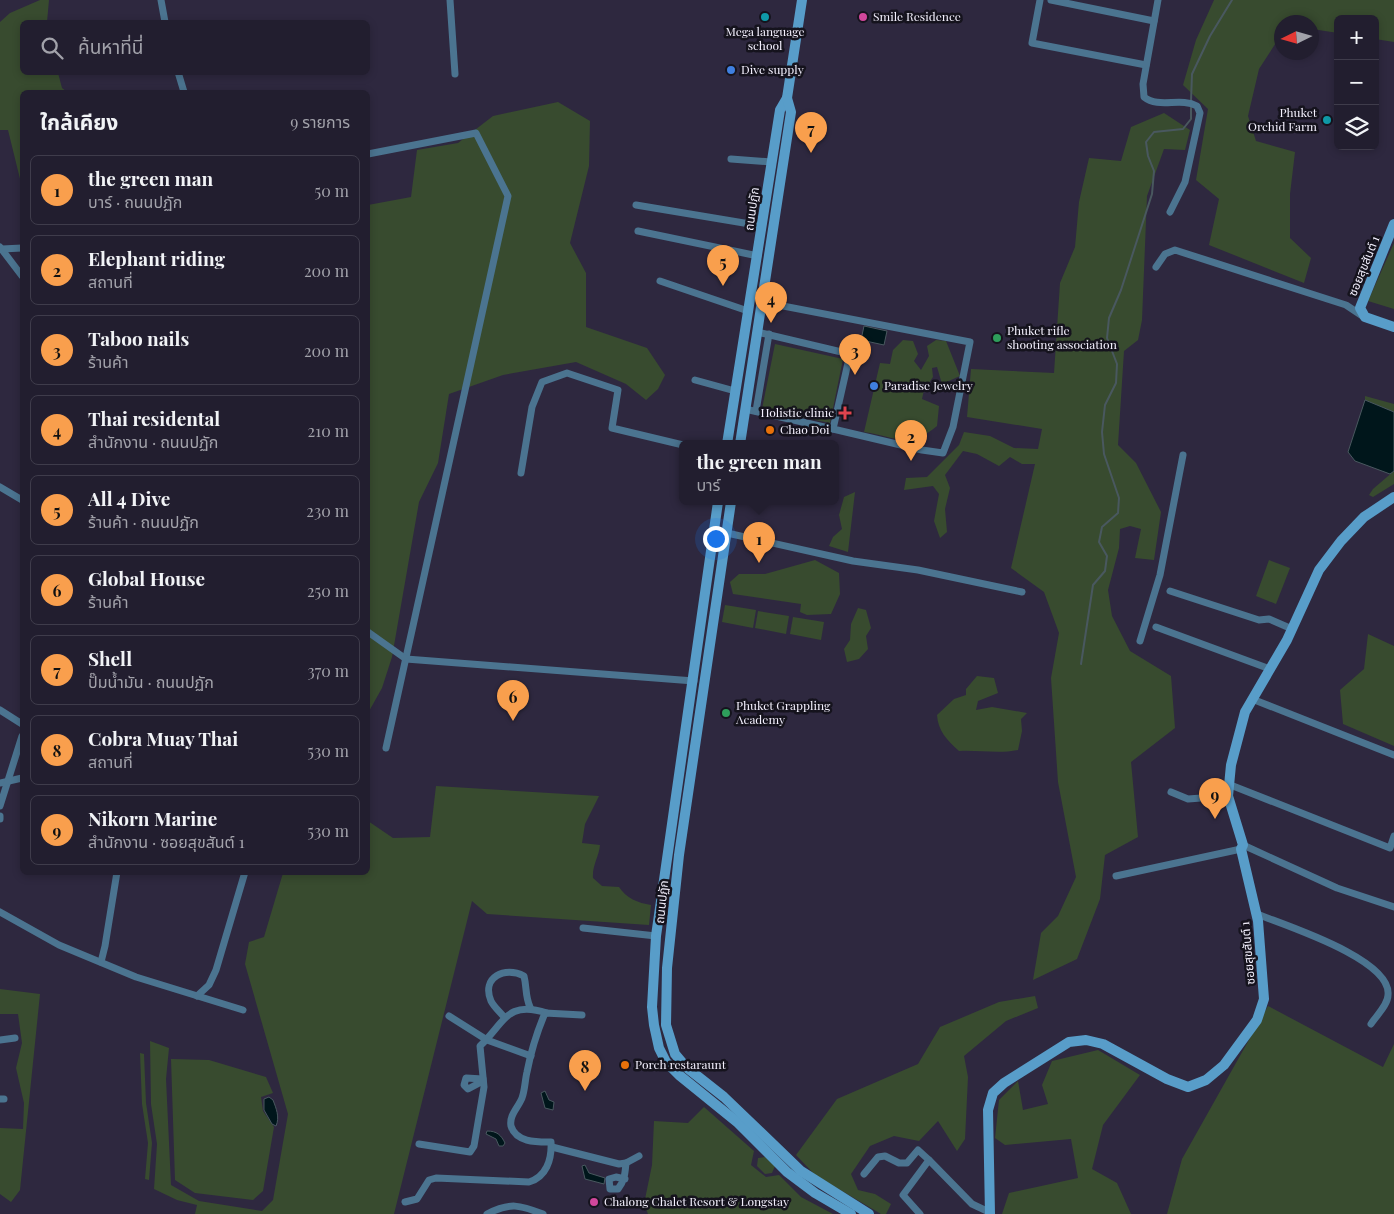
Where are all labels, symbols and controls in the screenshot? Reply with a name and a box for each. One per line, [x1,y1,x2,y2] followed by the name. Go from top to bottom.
[873,8,961,24] place label: Smile Residence
[759,11,771,23] marker: Mega language school
[857,11,869,23] marker: Smile Residence
[1274,15,1319,60] north arrow
[1334,15,1379,150] map controls
[1334,15,1379,60] button: +
[20,20,370,75] search box
[725,23,805,53] place label: Mega language school
[78,33,143,59] text: ค้นหาที่นี่
[38,34,66,62] icon: search
[1334,60,1379,105] button: −
[741,61,804,77] place label: Dive supply
[725,64,737,76] marker: Dive supply
[1248,104,1318,134] place label: Phuket Orchid Farm
[1334,105,1379,150] button: layers
[40,107,118,135] text: ใกล้เคียง
[290,111,350,132] text: 9 รายการ
[795,112,827,153] pin: 7
[1321,114,1333,126] marker: Phuket Orchid Farm
[88,165,213,191] text: the green man
[54,180,60,201] text: 1
[315,180,349,201] text: 50 m
[740,186,762,232] street label: ถนนปฏัก
[88,191,182,212] text: บาร์ · ถนนปฏัก
[1344,233,1383,298] street label: ซอยสุขสันต์ 1
[88,245,225,271] text: Elephant riding
[707,245,739,286] pin: 5
[53,260,61,281] text: 2
[304,260,349,281] text: 200 m
[88,271,133,292] text: สถานที่
[755,282,787,323] pin: 4
[1007,322,1117,352] place label: Phuket rifle shooting association
[88,325,189,351] text: Taboo nails
[991,332,1003,344] marker: Phuket rifle shooting association
[839,334,871,375] pin: 3
[53,340,61,361] text: 3
[304,340,349,361] text: 200 m
[88,351,128,372] text: ร้านค้า
[884,377,973,393] place label: Paradise Jewelry
[868,380,880,392] marker: Paradise Jewelry
[760,404,834,420] place label: Holistic clinic
[88,405,220,431] text: Thai residental
[838,406,852,420] marker: Holistic clinic
[53,420,61,441] text: 4
[308,420,349,441] text: 210 m
[895,420,927,461] pin: 2
[780,421,830,437] place label: Chao Doi
[764,424,776,436] marker: Chao Doi
[88,431,218,452] text: สำนักงาน · ถนนปฏัก
[679,440,839,505] popup
[696,448,822,474] text: the green man
[696,474,720,495] text: บาร์
[88,485,170,511] text: All 4 Dive
[53,500,61,521] text: 5
[306,500,349,521] text: 230 m
[88,511,199,532] text: ร้านค้า · ถนนปฏัก
[743,522,775,563] pin: 1
[703,526,729,552] your location
[88,565,205,591] text: Global House
[53,580,61,601] text: 6
[307,580,349,601] text: 250 m
[88,591,128,612] text: ร้านค้า
[88,645,132,671] text: Shell
[53,660,61,681] text: 7
[307,660,349,681] text: 370 m
[88,671,214,692] text: ปั๊มน้ำมัน · ถนนปฏัก
[497,680,529,721] pin: 6
[735,697,831,727] place label: Phuket Grappling Academy
[720,707,732,719] marker: Phuket Grappling Academy
[88,725,238,751] text: Cobra Muay Thai
[53,740,61,761] text: 8
[307,740,349,761] text: 530 m
[88,751,133,772] text: สถานที่
[1199,778,1231,819] pin: 9
[88,805,217,831] text: Nikorn Marine
[53,820,61,841] text: 9
[307,820,349,841] text: 530 m
[88,831,245,852] text: สำนักงาน · ซอยสุขสันต์ 1
[651,879,671,924] street label: ถนนปฏัก
[1236,920,1258,985] street label: ซอยสุขสันต์ 1
[569,1050,601,1091] pin: 8
[635,1056,727,1072] place label: Porch restaraunt
[619,1059,631,1071] marker: Porch restaraunt
[604,1193,789,1209] place label: Chalong Chalet Resort & Longstay
[588,1196,600,1208] marker: Chalong Chalet Resort & Longstay

